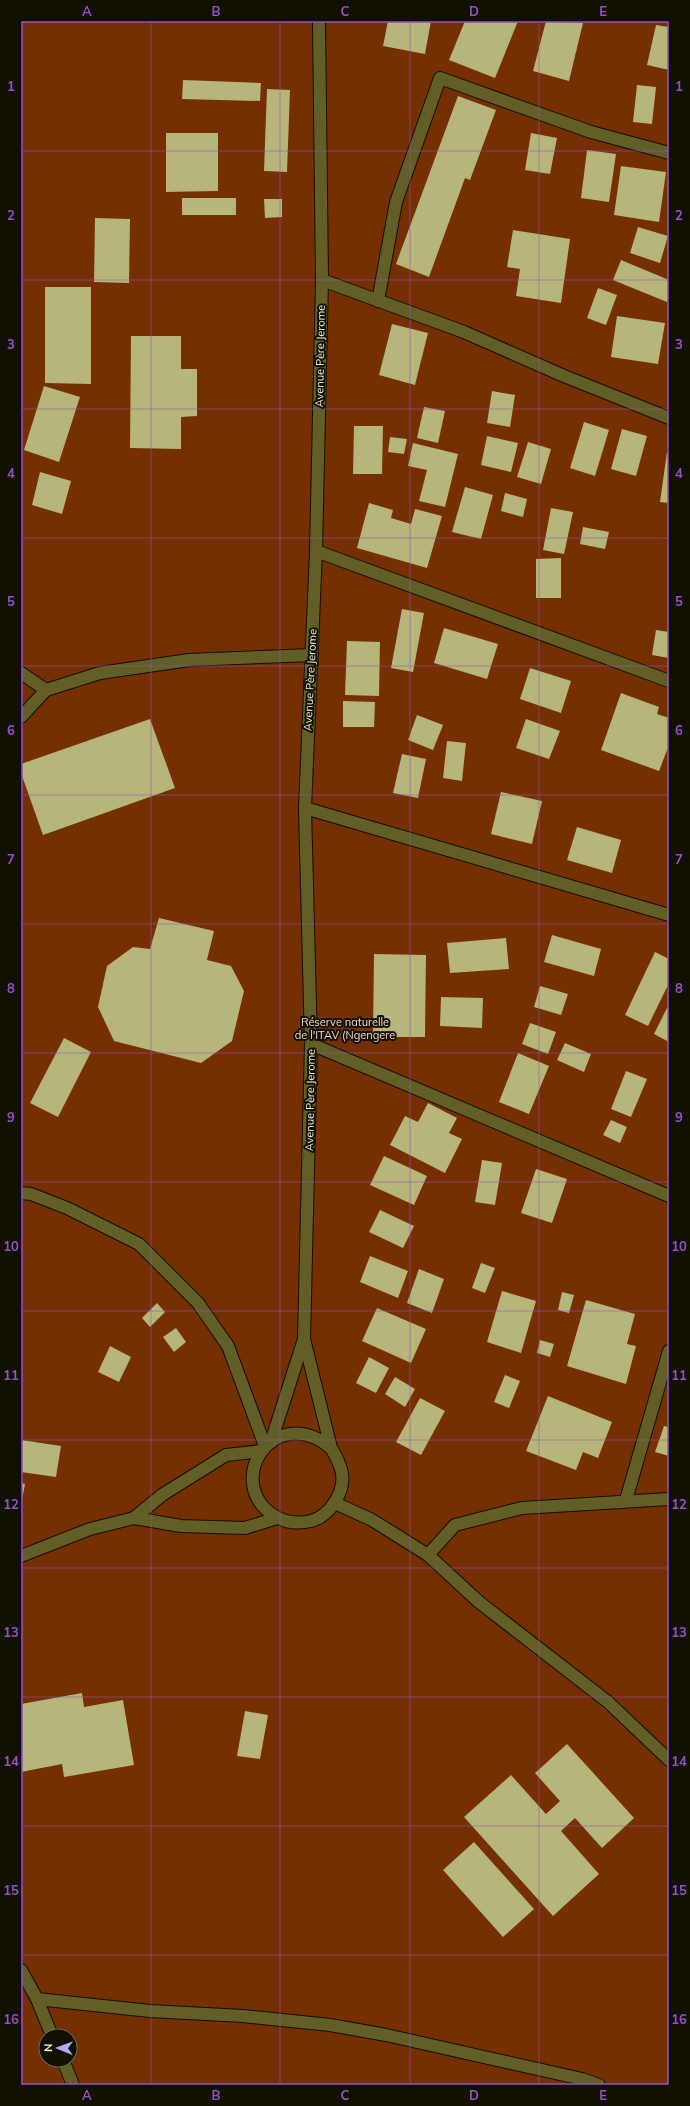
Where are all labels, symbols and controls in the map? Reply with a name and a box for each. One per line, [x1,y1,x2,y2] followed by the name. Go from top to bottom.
[82,3,92,19] text: A
[212,3,221,19] text: B
[341,3,350,19] text: C
[469,3,479,19] text: D
[599,3,607,19] text: E
[7,78,15,94] text: 1
[675,78,683,94] text: 1
[7,207,15,223] text: 2
[675,207,683,223] text: 2
[312,305,328,407] street label: Avenue Père Jerome
[7,336,15,352] text: 3
[675,336,683,352] text: 3
[7,465,15,481] text: 4
[675,465,683,481] text: 4
[7,593,15,609] text: 5
[675,593,683,609] text: 5
[300,629,320,731] street label: Avenue Père Jerome
[7,722,15,738] text: 6
[675,722,683,738] text: 6
[7,851,15,867] text: 7
[675,851,683,867] text: 7
[7,980,15,996] text: 8
[675,980,683,996] text: 8
[295,1015,395,1042] park label: Réserve naturelle de l'ITAV (Ngengere
[302,1049,318,1151] street label: Avenue Père Jerome
[7,1109,15,1125] text: 9
[675,1109,683,1125] text: 9
[3,1238,19,1254] text: 10
[671,1238,687,1254] text: 10
[3,1367,19,1383] text: 11
[671,1367,687,1383] text: 11
[3,1496,19,1512] text: 12
[671,1496,687,1512] text: 12
[3,1624,19,1640] text: 13
[671,1624,687,1640] text: 13
[3,1753,19,1769] text: 14
[671,1753,687,1769] text: 14
[3,1882,19,1898] text: 15
[671,1882,687,1898] text: 15
[3,2011,19,2027] text: 16
[671,2011,687,2027] text: 16
[38,2028,78,2068] north arrow
[41,2044,55,2052] text: N
[82,2087,92,2103] text: A
[212,2087,221,2103] text: B
[341,2087,350,2103] text: C
[469,2087,479,2103] text: D
[599,2087,607,2103] text: E

